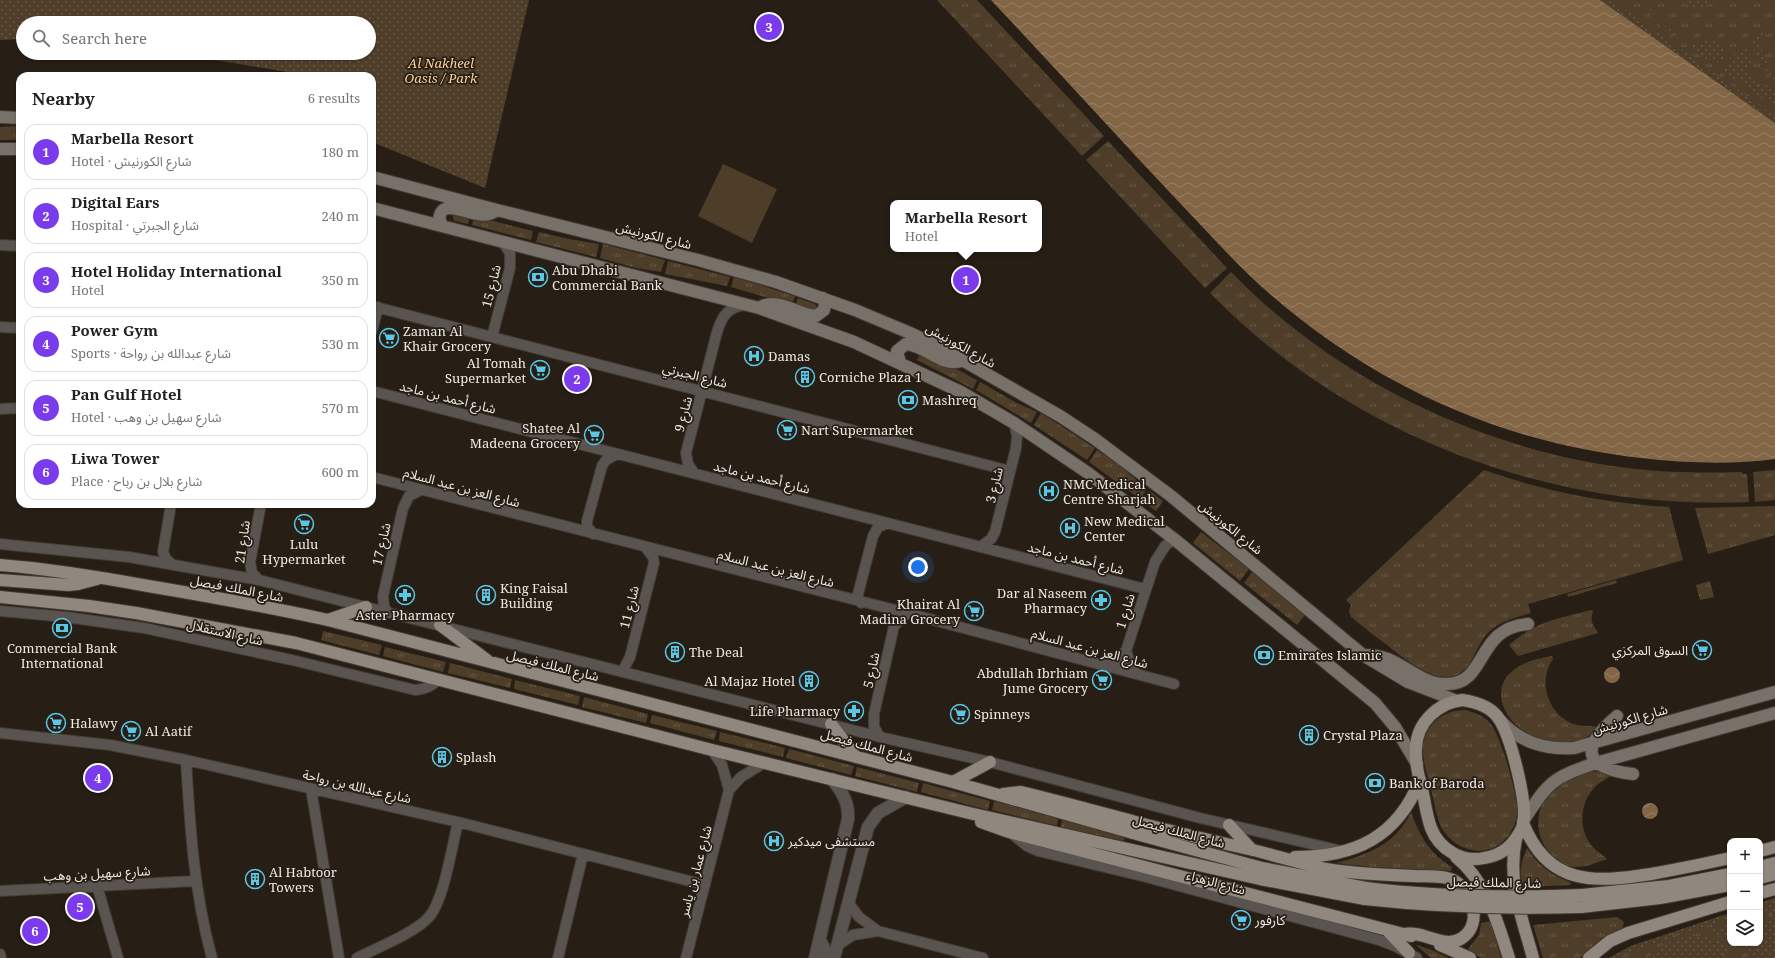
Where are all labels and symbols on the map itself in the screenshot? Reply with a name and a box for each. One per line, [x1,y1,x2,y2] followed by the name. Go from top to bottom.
[756,12,782,42] pin: 3
[405,54,478,87] park label: Al Nakheel Oasis / Park
[614,217,694,255] street label: شارع الكورنيش
[552,261,663,294] place label: Abu Dhabi Commercial Bank
[477,263,507,310] street label: شارع 15
[953,265,979,295] pin: 1
[527,266,549,288] bank icon: Abu Dhabi Commercial Bank
[922,318,999,373] street label: شارع الكورنيش
[403,322,492,355] place label: Zaman Al Khair Grocery
[378,327,400,349] supermarket icon: Zaman Al Khair Grocery
[743,345,765,367] hospital icon: Damas
[768,347,810,365] place label: Damas
[445,354,526,387] place label: Al Tomah Supermarket
[660,358,729,394] street label: شارع الجبرتي
[529,359,551,381] supermarket icon: Al Tomah Supermarket
[564,364,590,394] pin: 2
[794,366,816,388] building icon: Corniche Plaza 1
[819,368,922,386] place label: Corniche Plaza 1
[397,376,498,420] street label: شارع أحمد بن ماجد
[897,389,919,411] bank icon: Mashreq
[922,391,977,409] place label: Mashreq
[670,394,698,434] street label: شارع 9
[470,419,581,452] place label: Shatee Al Madeena Grocery
[776,419,798,441] supermarket icon: Nart Supermarket
[801,421,914,439] place label: Nart Supermarket
[583,424,605,446] supermarket icon: Shatee Al Madeena Grocery
[711,456,812,500] street label: شارع أحمد بن ماجد
[401,463,522,513] street label: شارع العز بن عبد السلام
[981,465,1009,505] street label: شارع 3
[1063,475,1156,508] place label: NMC Medical Centre Sharjah
[1038,480,1060,502] hospital icon: NMC Medical Centre Sharjah
[1194,496,1267,560] street label: شارع الكورنيش
[1084,512,1165,545] place label: New Medical Center
[293,513,315,535] supermarket icon: Lulu Hypermarket
[1059,517,1081,539] hospital icon: New Medical Center
[230,519,256,565] street label: شارع 21
[367,521,397,568] street label: شارع 17
[262,535,346,568] place label: Lulu Hypermarket
[1025,537,1126,581] street label: شارع أحمد بن ماجد
[715,545,836,593] street label: شارع العز بن عبد السلام
[908,557,928,577] your location
[189,570,285,608] street label: شارع الملك فيصل
[500,579,568,612] place label: King Faisal Building
[394,584,416,606] pharmacy icon: Aster Pharmacy
[475,584,497,606] building icon: King Faisal Building
[615,584,645,631] street label: شارع 11
[997,584,1088,617] place label: Dar al Naseem Pharmacy
[1090,589,1112,611] pharmacy icon: Dar al Naseem Pharmacy
[1111,591,1141,631] street label: شارع 1
[860,595,961,628] place label: Khairat Al Madina Grocery
[963,600,985,622] supermarket icon: Khairat Al Madina Grocery
[356,606,455,624] place label: Aster Pharmacy
[185,614,265,651] street label: شارع الاستقلال
[51,617,73,639] bank icon: Commercial Bank International
[1029,624,1150,674] street label: شارع العز بن عبد السلام
[7,639,118,672] place label: Commercial Bank International
[1691,639,1713,661] supermarket icon: السوق المركزي
[664,641,686,663] building icon: The Deal
[1612,641,1688,661] place label: السوق المركزي
[689,643,743,661] place label: The Deal
[1253,644,1275,666] bank icon: Emirates Islamic
[505,645,601,687] street label: شارع الملك فيصل
[1278,646,1381,664] place label: Emirates Islamic
[858,651,886,690] street label: شارع 5
[977,664,1089,697] place label: Abdullah Ibrhiam Jume Grocery
[1091,669,1113,691] supermarket icon: Abdullah Ibrhiam Jume Grocery
[798,670,820,692] building icon: Al Majaz Hotel
[704,672,795,690] place label: Al Majaz Hotel
[843,700,865,722] pharmacy icon: Life Pharmacy
[1590,700,1670,740] street label: شارع الكورنيش
[750,702,841,720] place label: Life Pharmacy
[949,703,971,725] supermarket icon: Spinneys
[974,705,1030,723] place label: Spinneys
[45,712,67,734] supermarket icon: Halawy
[70,714,118,732] place label: Halawy
[120,720,142,742] supermarket icon: Al Aatif
[145,722,193,740] place label: Al Aatif
[819,724,915,768] street label: شارع الملك فيصل
[1298,724,1320,746] building icon: Crystal Plaza
[1323,726,1403,744] place label: Crystal Plaza
[431,746,453,768] building icon: Splash
[456,748,497,766] place label: Splash
[85,763,111,793] pin: 4
[301,765,413,809] street label: شارع عبدالله بن رواحة
[1364,772,1386,794] bank icon: Bank of Baroda
[1389,774,1485,792] place label: Bank of Baroda
[1131,810,1227,854] street label: شارع الملك فيصل
[674,823,718,920] street label: شارع عمار بن ياسر
[763,830,785,852] hospital icon: مستشفى ميدكير
[787,832,875,850] place label: مستشفى ميدكير
[43,861,151,887] street label: شارع سهيل بن وهب
[269,863,337,896] place label: Al Habtoor Towers
[1184,865,1248,900] street label: شارع الزهراء
[244,868,266,890] building icon: Al Habtoor Towers
[1447,872,1541,894] street label: شارع الملك فيصل
[67,892,93,922] pin: 5
[1230,909,1252,931] supermarket icon: كارفور
[1254,911,1286,929] place label: كارفور
[22,916,48,946] pin: 6

